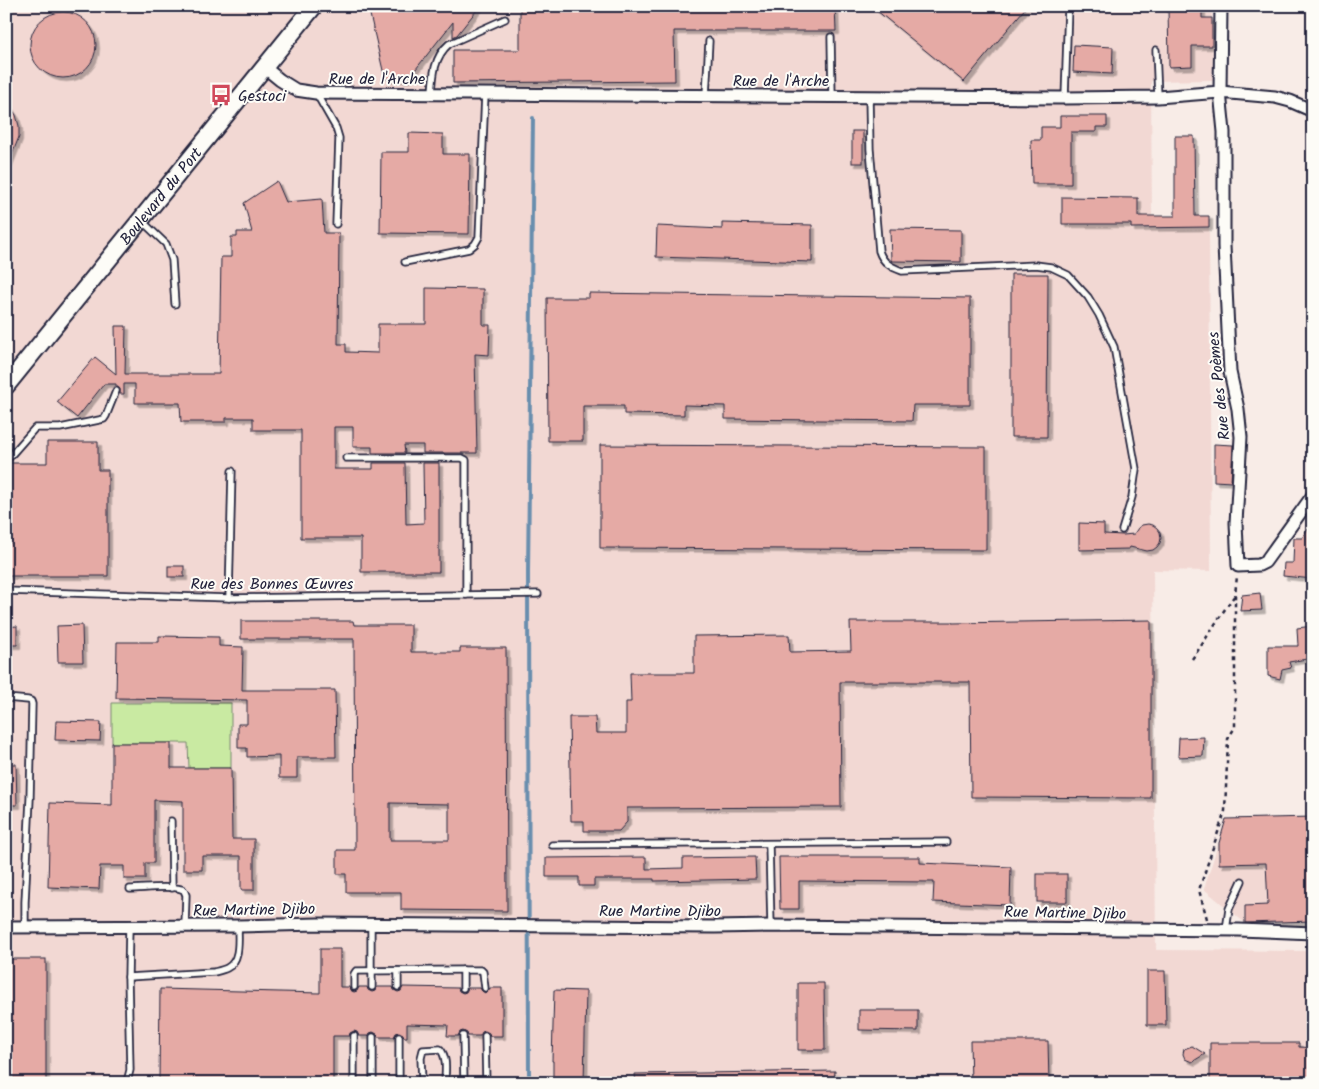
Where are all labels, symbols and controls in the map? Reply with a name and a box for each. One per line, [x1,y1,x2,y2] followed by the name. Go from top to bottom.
[329,67,425,92] street label: Rue de l'Arche
[733,69,829,94] street label: Rue de l'Arche
[208,82,234,108] bus stop icon: Gestoci
[238,84,287,109] place label: Gestoci
[114,142,209,251] street label: Boulevard du Port
[1201,330,1238,441] street label: Rue des Poèmes
[191,572,354,597] street label: Rue des Bonnes Œuvres
[193,897,315,924] street label: Rue Martine Djibo
[599,899,721,924] street label: Rue Martine Djibo
[1004,900,1126,927] street label: Rue Martine Djibo

